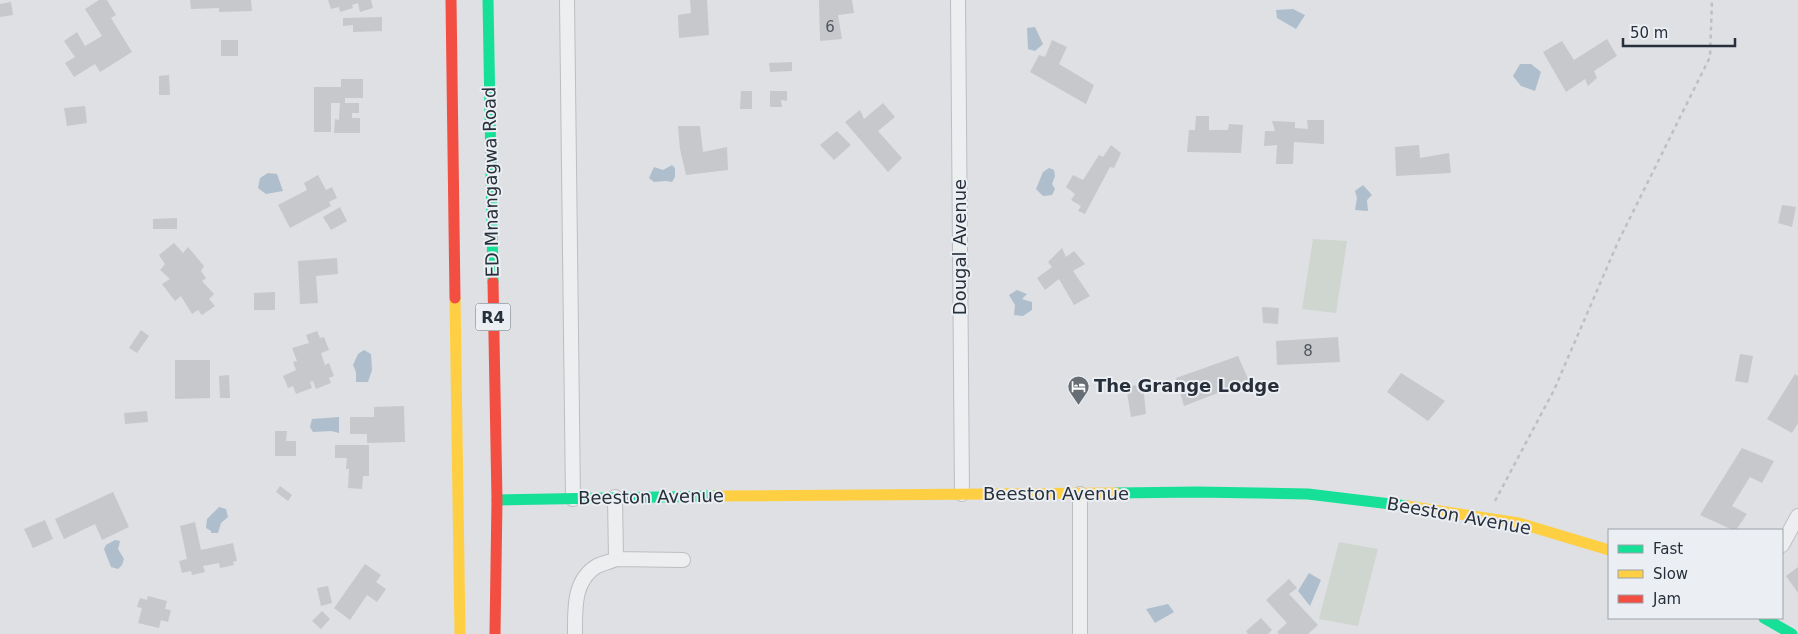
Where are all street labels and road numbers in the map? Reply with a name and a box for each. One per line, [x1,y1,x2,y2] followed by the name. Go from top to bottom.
[478,86,503,278] street label: ED Mnangagwa Road
[949,179,970,315] street label: Dougal Avenue
[476,304,510,330] road number: R4
[983,483,1129,504] street label: Beeston Avenue
[578,485,724,508] street label: Beeston Avenue
[1385,492,1533,539] street label: Beeston Avenue

